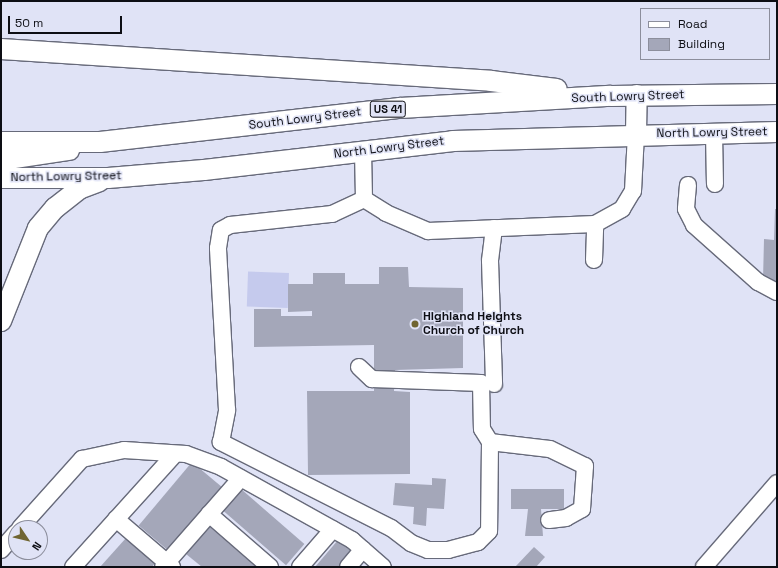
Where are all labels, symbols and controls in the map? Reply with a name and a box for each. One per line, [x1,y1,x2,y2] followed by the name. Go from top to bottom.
[10,8,124,34] scale bar
[640,8,770,60] legend
[15,15,43,31] text: 50 m
[678,16,707,32] text: Road
[678,36,725,52] text: Building
[571,88,685,106] street label: South Lowry Street
[369,100,407,118] road number: US 41
[248,105,362,133] street label: South Lowry Street
[656,125,768,141] street label: North Lowry Street
[333,134,445,162] street label: North Lowry Street
[10,169,122,185] street label: North Lowry Street
[423,310,524,338] place label: Highland Heights Church of Church
[410,319,420,329] marker: Highland Heights Church of Church
[8,520,48,560] north arrow
[29,539,45,553] text: N

